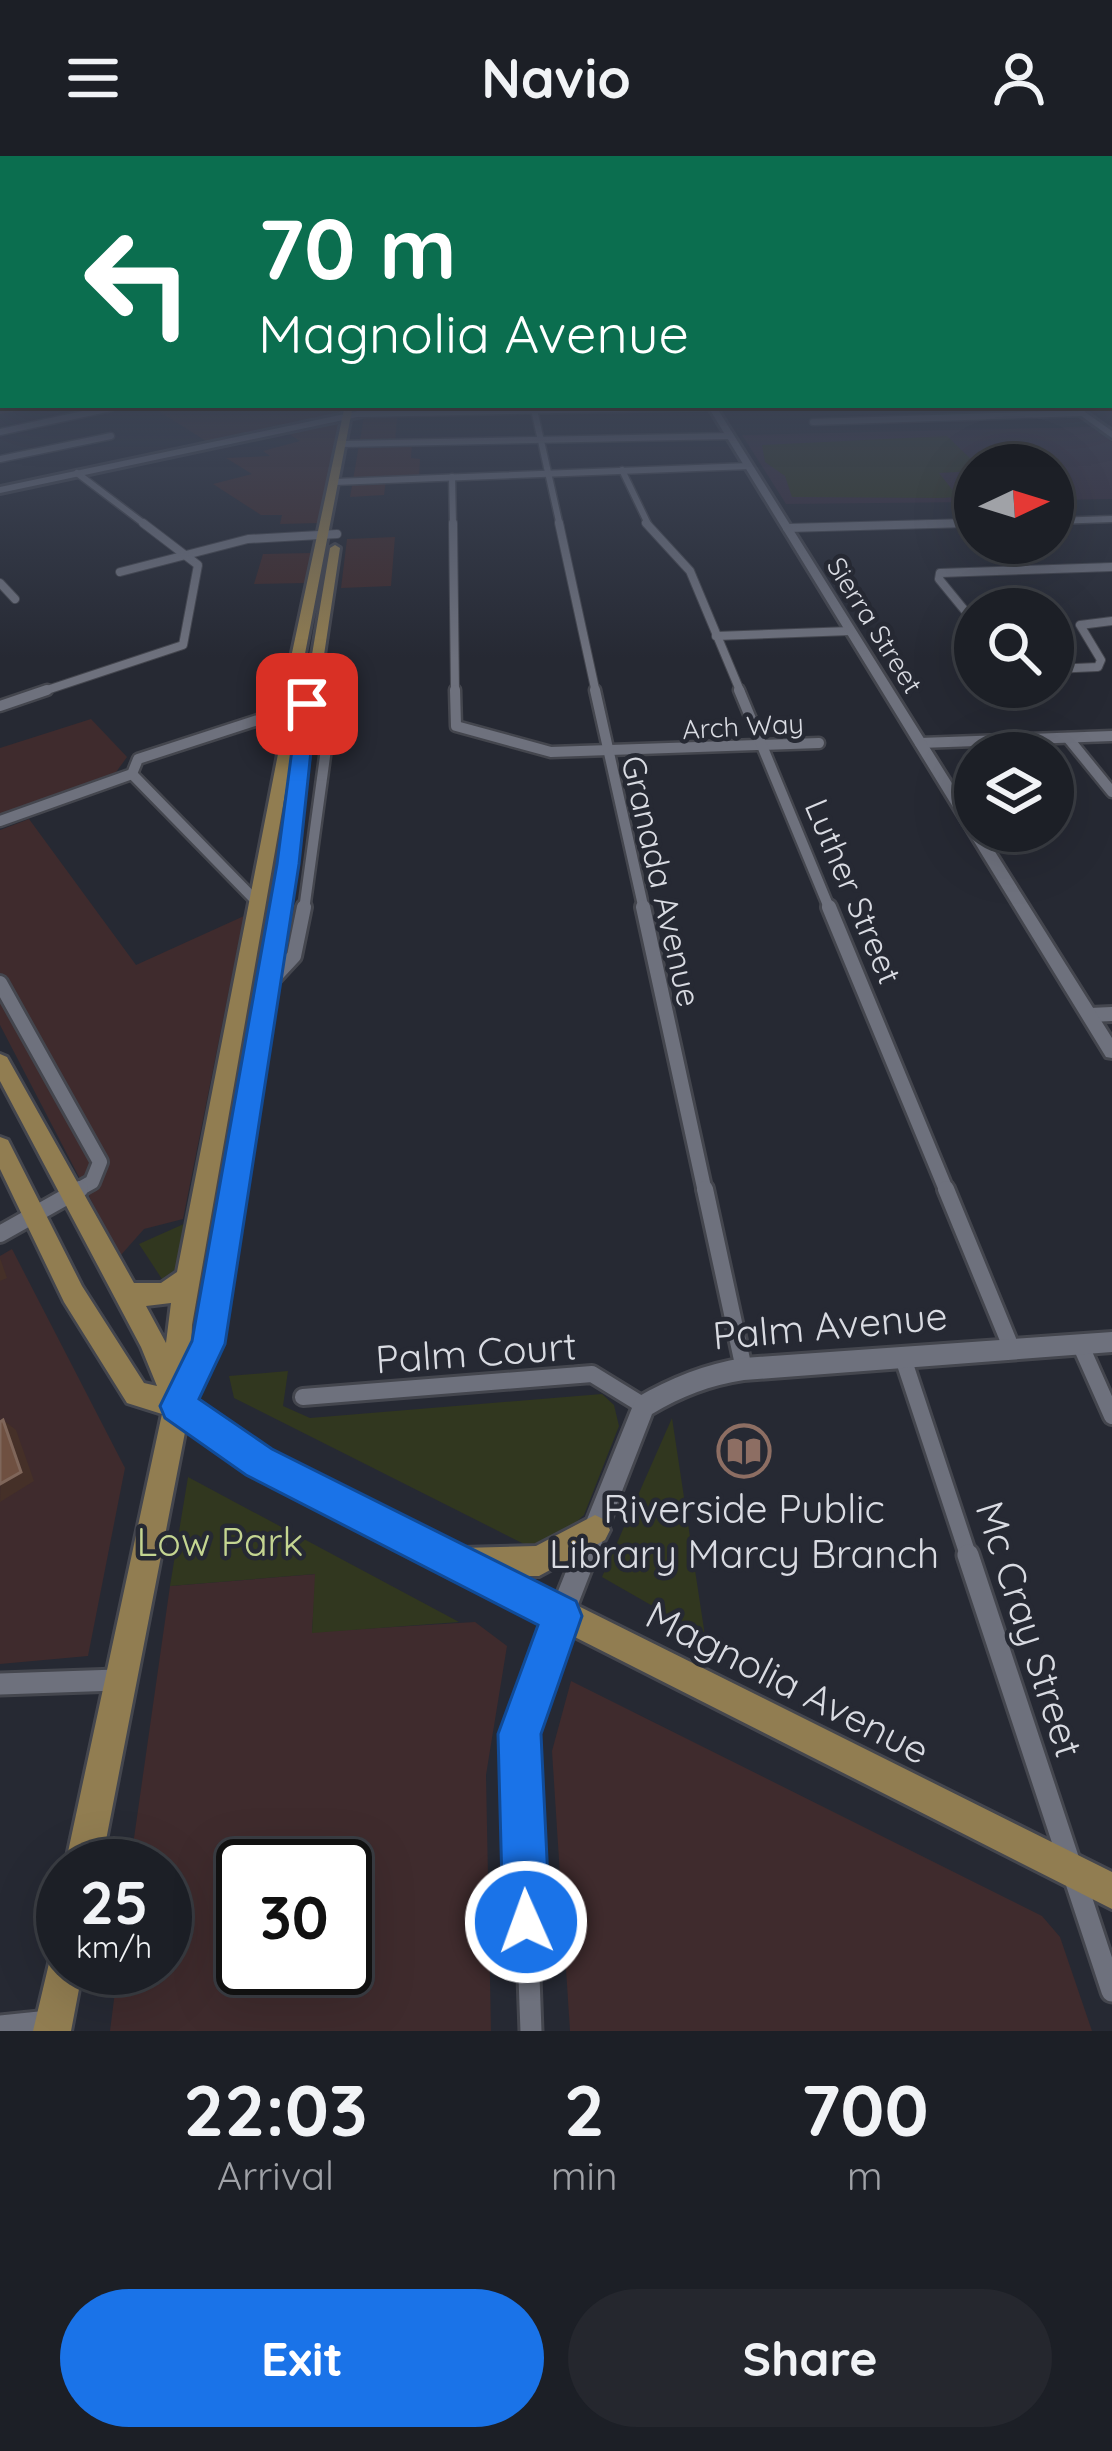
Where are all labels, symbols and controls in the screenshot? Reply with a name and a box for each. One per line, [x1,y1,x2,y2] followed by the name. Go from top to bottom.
[481,44,631,112] text: Navio
[60,45,126,111] icon: menu
[986,45,1052,111] icon: person
[258,195,457,300] text: 70 m
[60,204,216,360] icon: left
[258,299,689,367] text: Magnolia Avenue
[954,444,1074,564] north arrow
[954,444,1074,852] map controls
[820,551,930,699] street label: Sierra Street
[954,588,1074,708] button: search
[256,653,358,755] pin
[274,671,340,737] icon: arrive
[681,706,805,746] street label: Arch Way
[954,732,1074,852] button: layers
[613,752,711,1010] street label: Granada Avenue
[797,792,911,990] street label: Luther Street
[711,1290,949,1360] street label: Palm Avenue
[374,1321,578,1383] street label: Palm Court
[716,1423,772,1479] library icon: Riverside Public Library Marcy Branch
[549,1484,939,1578] place label: Riverside Public Library Marcy Branch
[966,1495,1094,1763] street label: Mc Cray Street
[137,1517,303,1566] park label: Low Park
[638,1590,938,1774] street label: Magnolia Avenue
[216,1839,372,1995] speed limit sign: 30
[463,1859,589,1985] position arrow
[80,1864,148,1939] text: 25
[76,1928,152,1966] text: km/h
[183,2064,368,2154] text: 22:03
[564,2064,605,2154] text: 2
[801,2064,929,2154] text: 700
[217,2151,334,2200] text: Arrival
[551,2151,617,2200] text: min
[847,2151,883,2200] text: m
[60,2289,544,2427] button: Exit
[568,2289,1052,2427] button: Share

